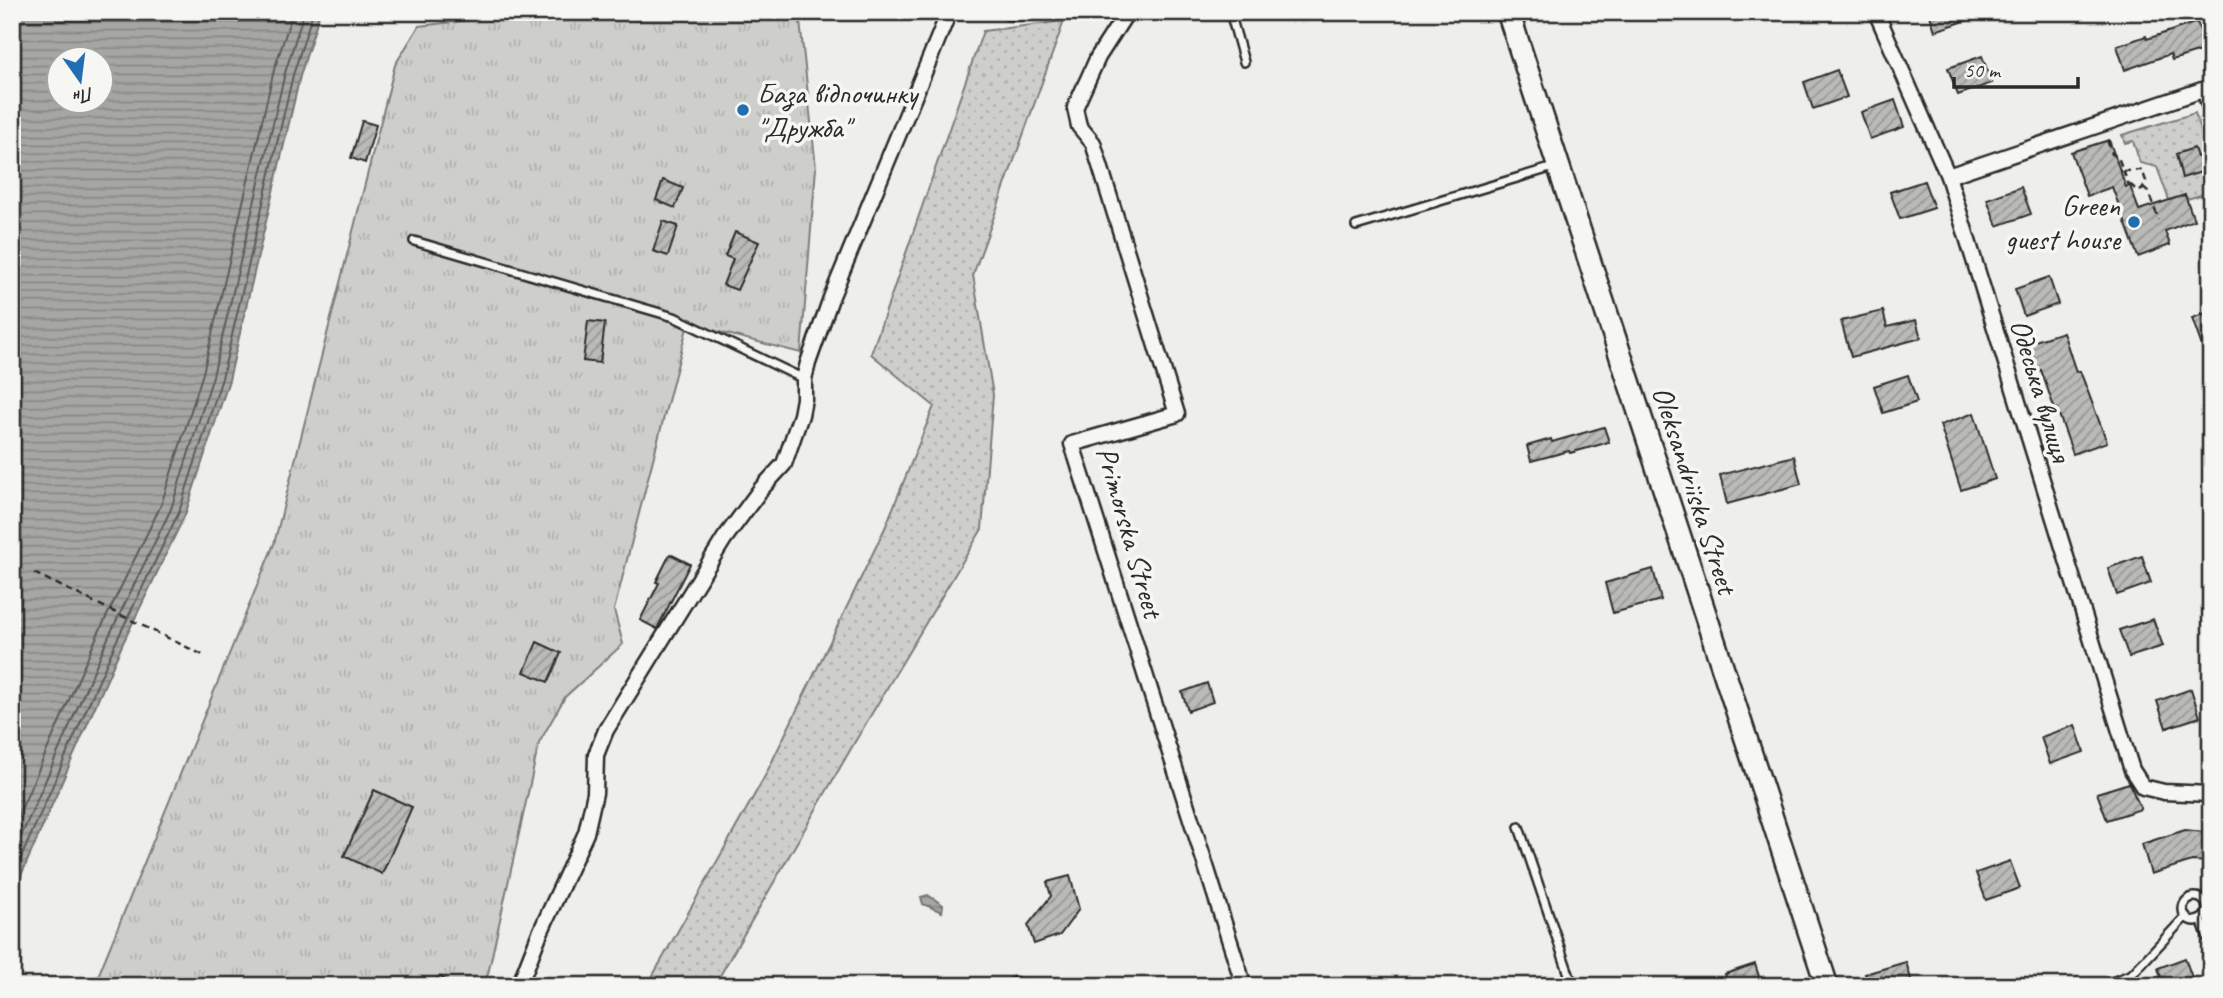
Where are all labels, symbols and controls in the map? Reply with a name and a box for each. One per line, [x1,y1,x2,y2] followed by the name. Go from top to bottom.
[46,46,116,116] north arrow
[1954,46,2078,90] scale bar
[1964,57,2002,83] text: 50 m
[757,74,920,146] place label: База відпочинку "Дружба"
[70,81,96,110] text: Пн
[735,102,751,118] marker: База відпочинку "Дружба"
[2005,186,2122,258] place label: Green guest house
[2126,214,2142,230] marker: Green guest house
[2001,314,2081,468] street label: Одеська вулиця
[1644,381,1747,602] street label: Oleksandriiska Street
[1088,442,1173,625] street label: Primorska Street

